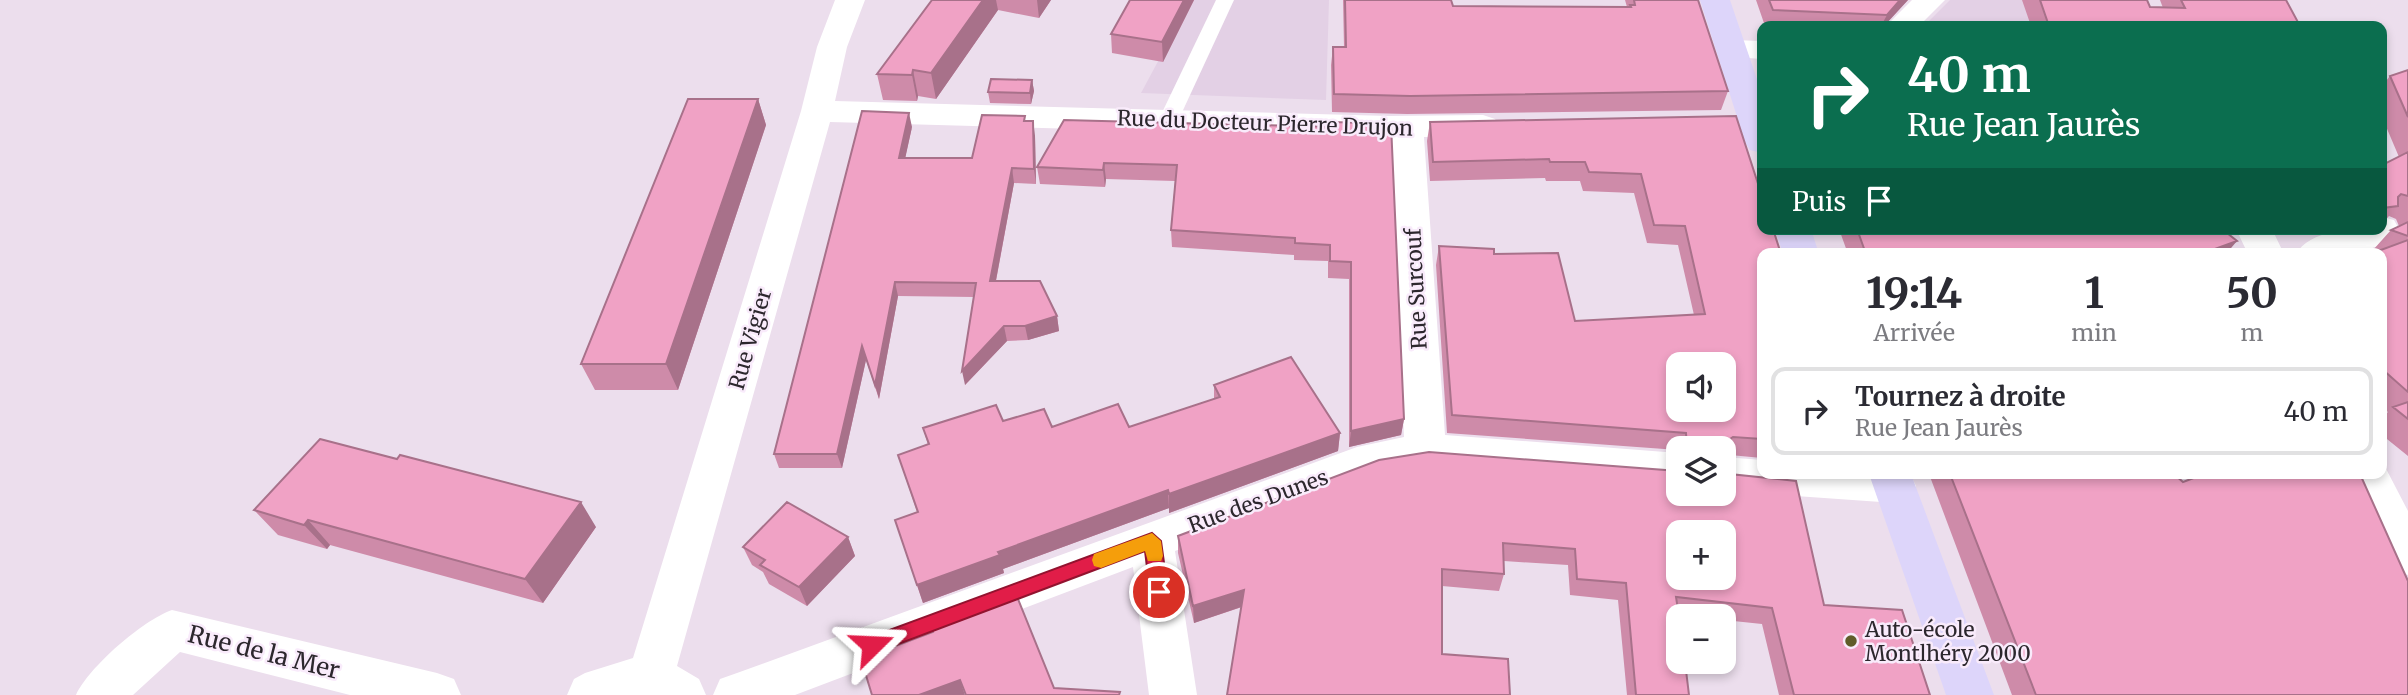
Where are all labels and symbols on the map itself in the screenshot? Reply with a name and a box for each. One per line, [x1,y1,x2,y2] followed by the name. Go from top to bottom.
[1117,104,1414,142] street label: Rue du Docteur Pierre Drujon
[1399,227,1433,350] street label: Rue Surcouf
[723,285,777,393] street label: Rue Vigier
[1184,463,1332,539] street label: Rue des Dunes
[1129,562,1189,622] pin
[835,608,909,682] position arrow
[1864,616,2031,667] place label: Auto-école Montlhéry 2000
[185,618,343,686] street label: Rue de la Mer
[1843,633,1859,649] marker: Auto-école Montlhéry 2000

